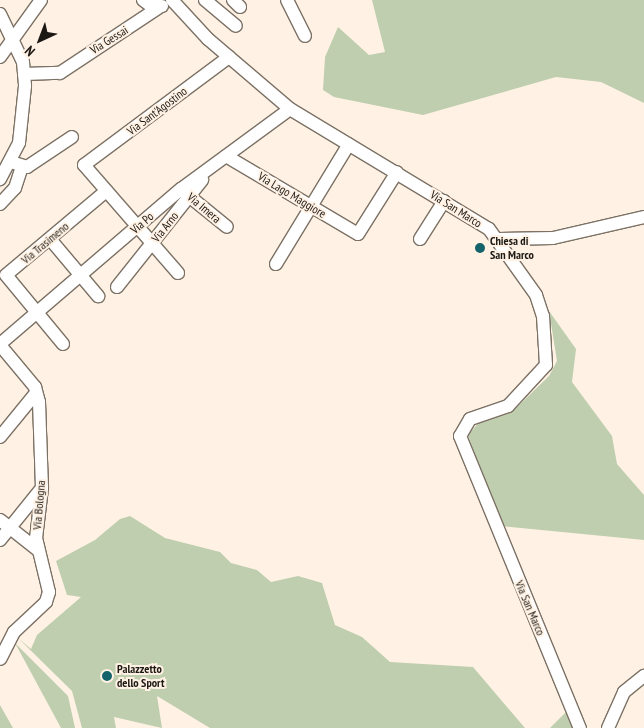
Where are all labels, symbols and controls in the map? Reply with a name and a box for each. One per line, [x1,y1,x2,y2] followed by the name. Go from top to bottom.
[15,15,65,65] north arrow
[87,23,131,57] street label: Via Gessai
[21,42,39,60] text: N
[124,84,190,138] street label: Via Sant'Agostino
[255,169,329,221] street label: Via Lago Maggiore
[427,187,485,231] street label: Via San Marco
[184,190,224,226] street label: Via Imera
[128,209,156,237] street label: Via Po
[149,209,181,245] street label: Via Arno
[18,219,72,267] street label: Via Trasimeno
[490,234,534,262] place label: Chiesa di San Marco
[474,242,486,254] marker: Chiesa di San Marco
[30,480,48,530] street label: Via Bologna
[512,578,548,638] street label: Via San Marco
[117,662,164,690] place label: Palazzetto dello Sport
[101,670,113,682] marker: Palazzetto dello Sport

